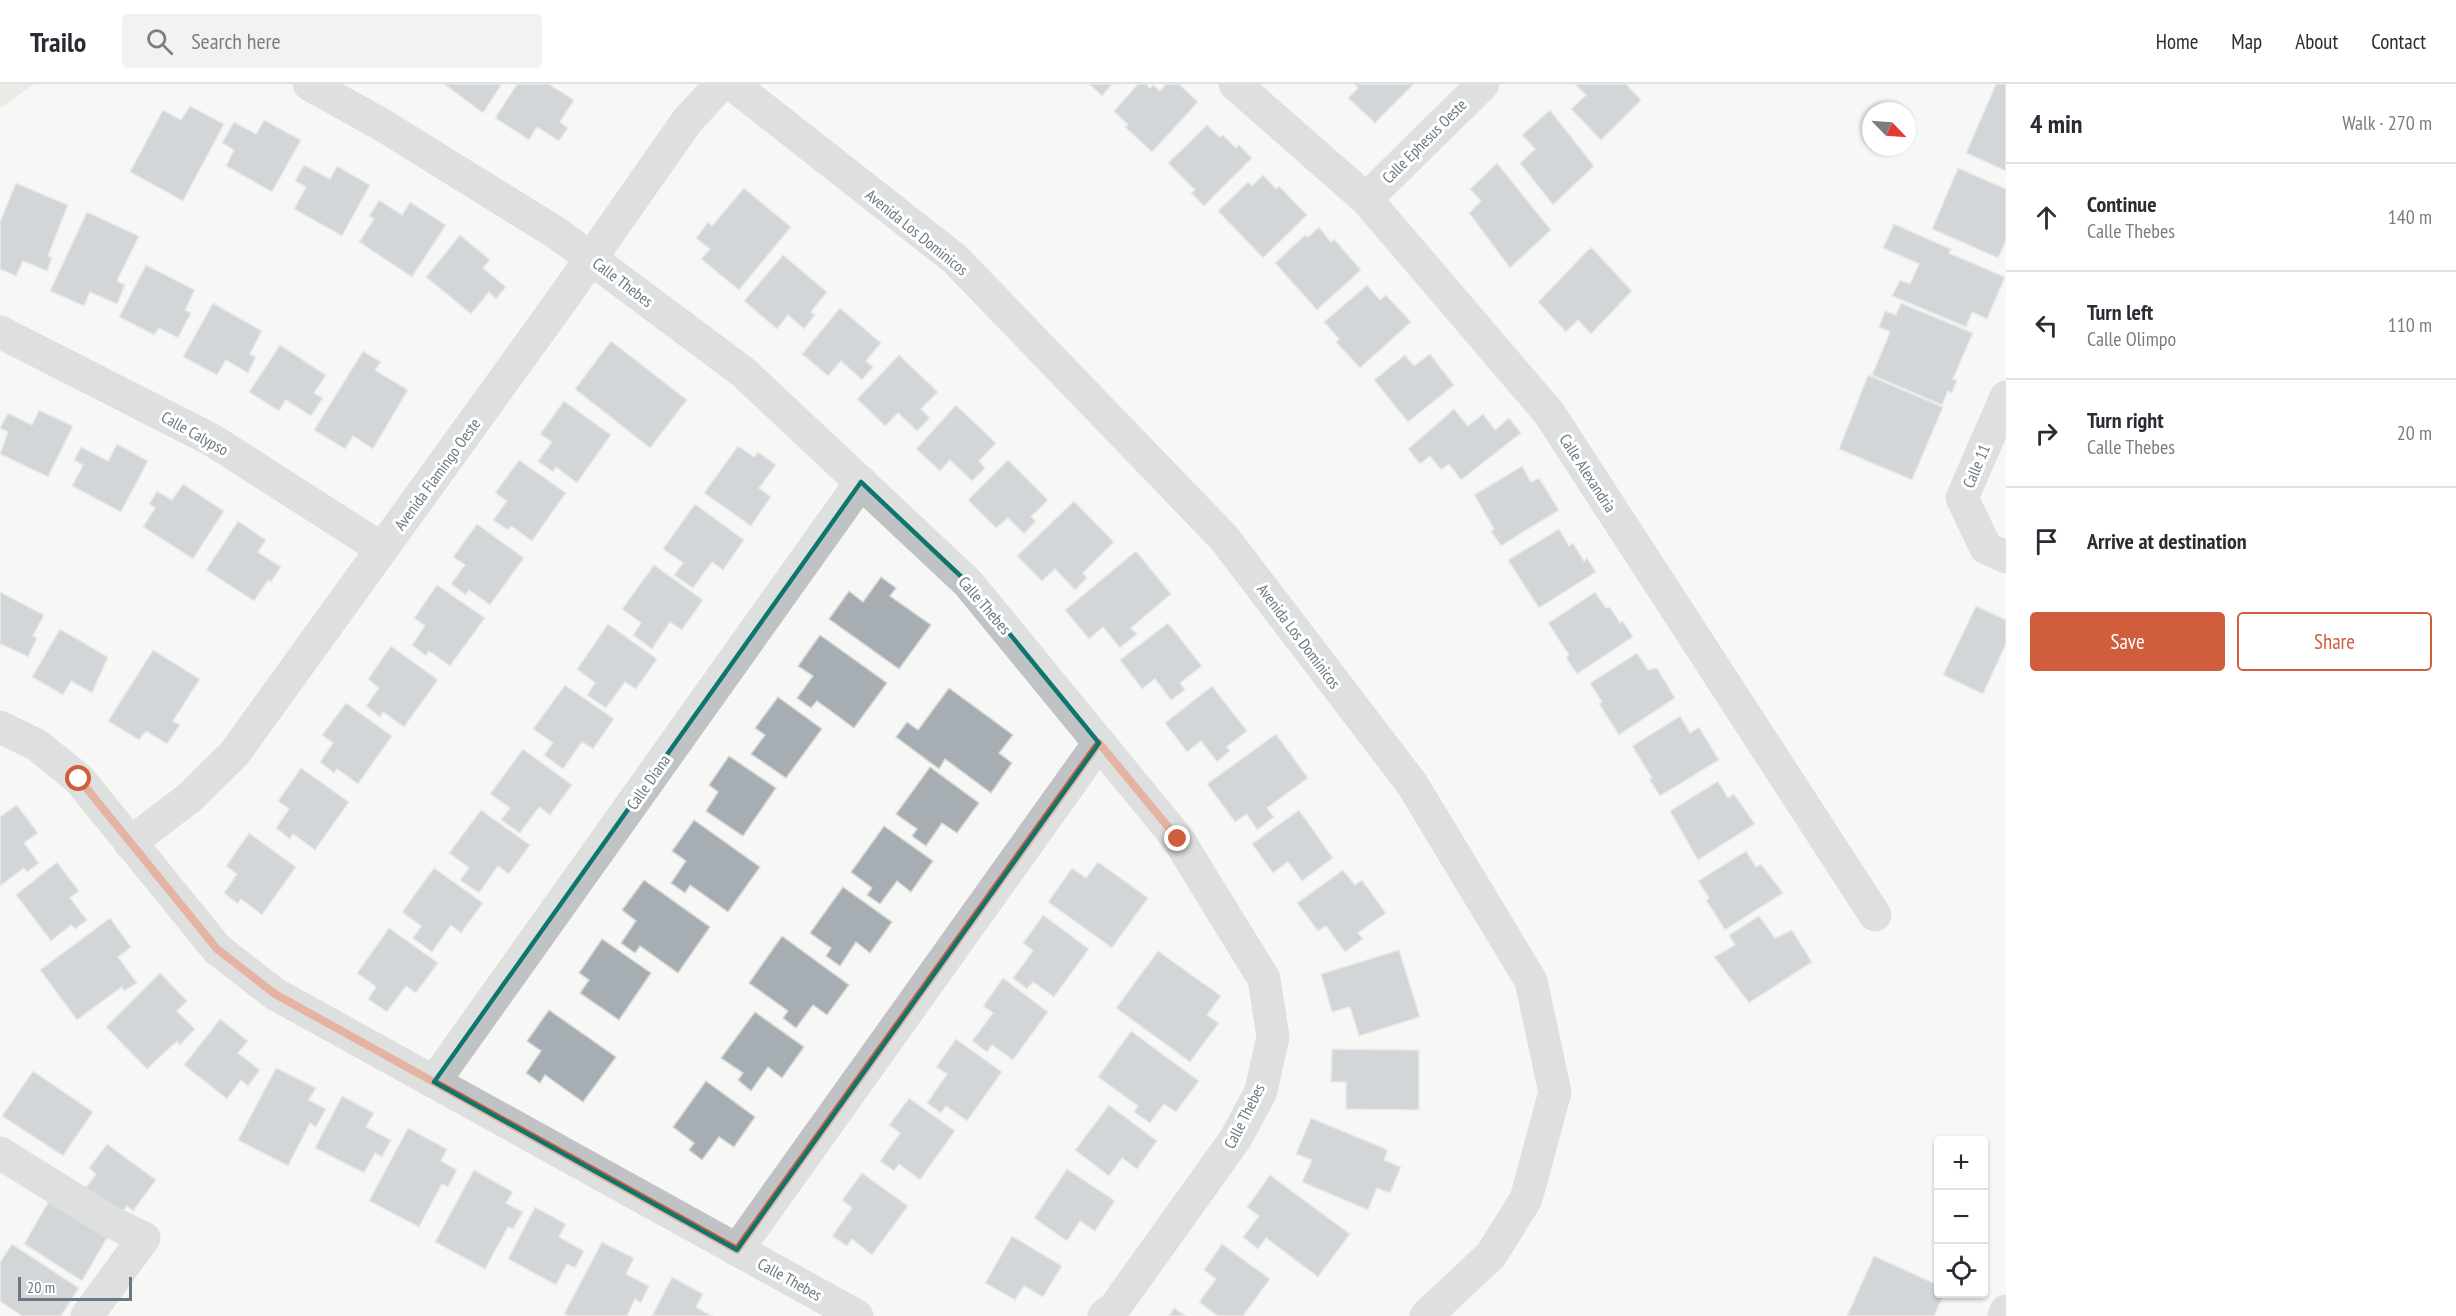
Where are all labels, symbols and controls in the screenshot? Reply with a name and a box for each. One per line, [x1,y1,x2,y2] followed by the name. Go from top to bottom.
[122,14,542,68] search box
[30,23,86,60] text: Trailo
[143,25,176,58] icon: search
[191,27,281,55] text: Search here
[2156,28,2198,55] text: Home
[2231,28,2262,55] text: Map
[2295,28,2338,55] text: About
[2371,28,2426,55] text: Contact
[1378,95,1470,187] street label: Calle Ephesus Oeste
[1862,102,1916,156] north arrow
[2030,107,2083,140] text: 4 min
[2342,110,2432,136] text: Walk · 270 m
[862,185,972,279] street label: Avenida Los Dominicos
[2087,190,2157,218] text: Continue
[2030,201,2063,234] icon: ahead
[2388,204,2432,230] text: 140 m
[2087,218,2175,244] text: Calle Thebes
[589,253,657,311] street label: Calle Thebes
[2087,298,2153,326] text: Turn left
[2030,309,2063,342] icon: left
[2388,312,2432,338] text: 110 m
[2087,326,2176,352] text: Calle Olimpo
[158,406,232,460] street label: Calle Calypso
[2087,406,2164,434] text: Turn right
[390,414,484,534] street label: Avenida Flamingo Oeste
[2030,417,2063,450] icon: right
[2397,420,2432,446] text: 20 m
[1555,430,1621,516] street label: Calle Alexandria
[2087,434,2175,460] text: Calle Thebes
[1958,441,1994,491] street label: Calle 11
[2030,525,2063,558] icon: arrive
[2087,527,2247,555] text: Arrive at destination
[954,572,1016,638] street label: Calle Thebes
[1253,580,1345,692] street label: Avenida Los Dominicos
[2030,612,2225,671] button: Save
[2237,612,2432,671] button: Share
[622,751,674,813] street label: Calle Diana
[65,765,91,791] route start
[1164,825,1190,851] route end
[1219,1080,1269,1152] street label: Calle Thebes
[1934,1136,1988,1298] map controls
[1934,1136,1988,1190] button: +
[1934,1190,1988,1244] button: −
[1934,1244,1988,1298] button: locate
[754,1253,826,1305] street label: Calle Thebes
[18,1274,132,1302] scale bar
[27,1277,55,1297] text: 20 m

